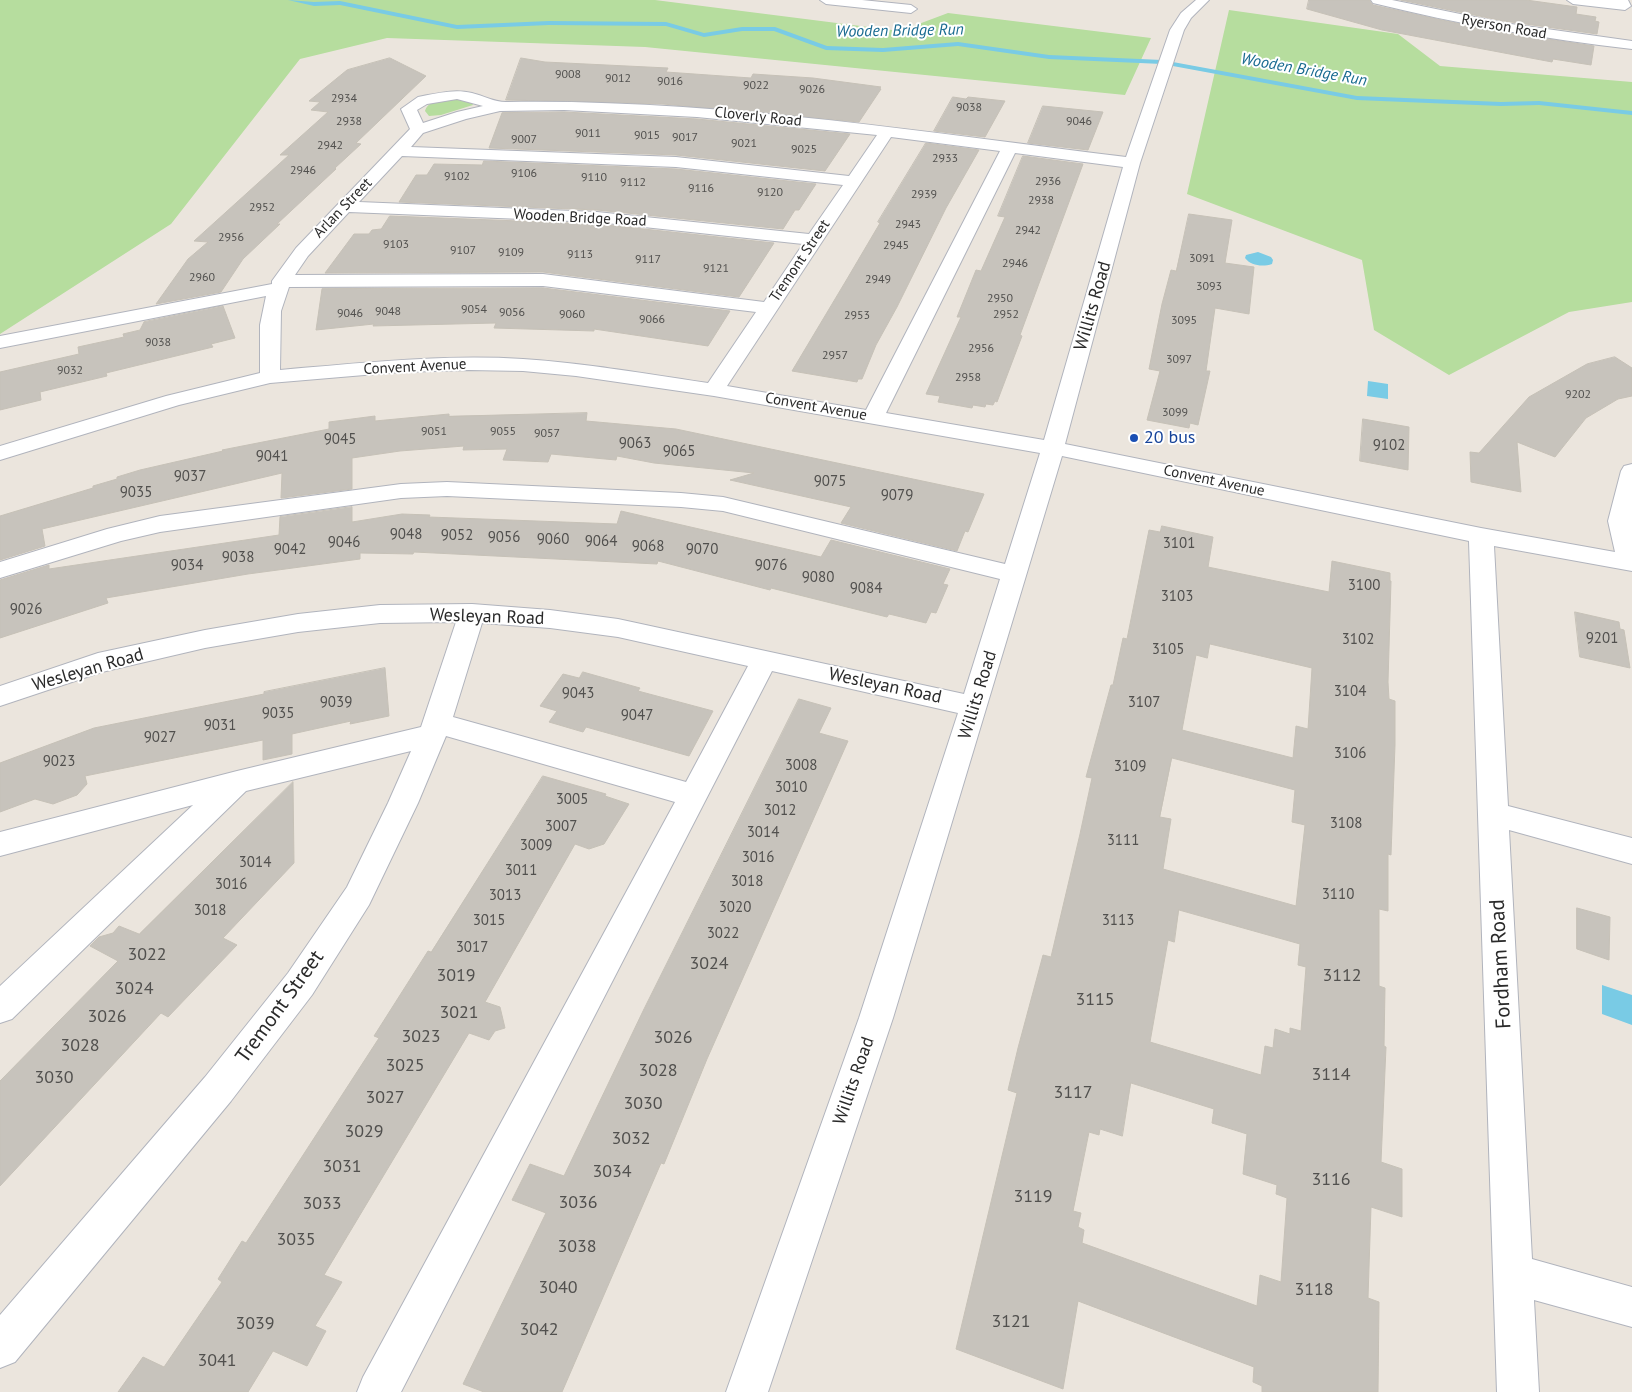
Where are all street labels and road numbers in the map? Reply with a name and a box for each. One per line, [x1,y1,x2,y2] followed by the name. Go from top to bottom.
[1460,11,1548,43] street label: Ryerson Road
[713,103,803,131] street label: Cloverly Road
[310,174,376,242] street label: Arlan Street
[513,206,647,230] street label: Wooden Bridge Road
[766,216,834,306] street label: Tremont Street
[1070,259,1116,353] street label: Willits Road
[363,355,467,379] street label: Convent Avenue
[764,389,868,425] street label: Convent Avenue
[1162,461,1266,501] street label: Convent Avenue
[429,604,545,630] street label: Wesleyan Road
[30,644,146,696] street label: Wesleyan Road
[954,648,1002,742] street label: Willits Road
[827,663,943,709] street label: Wesleyan Road
[1485,899,1517,1029] street label: Fordham Road
[231,946,329,1068] street label: Tremont Street
[829,1034,879,1128] street label: Willits Road

